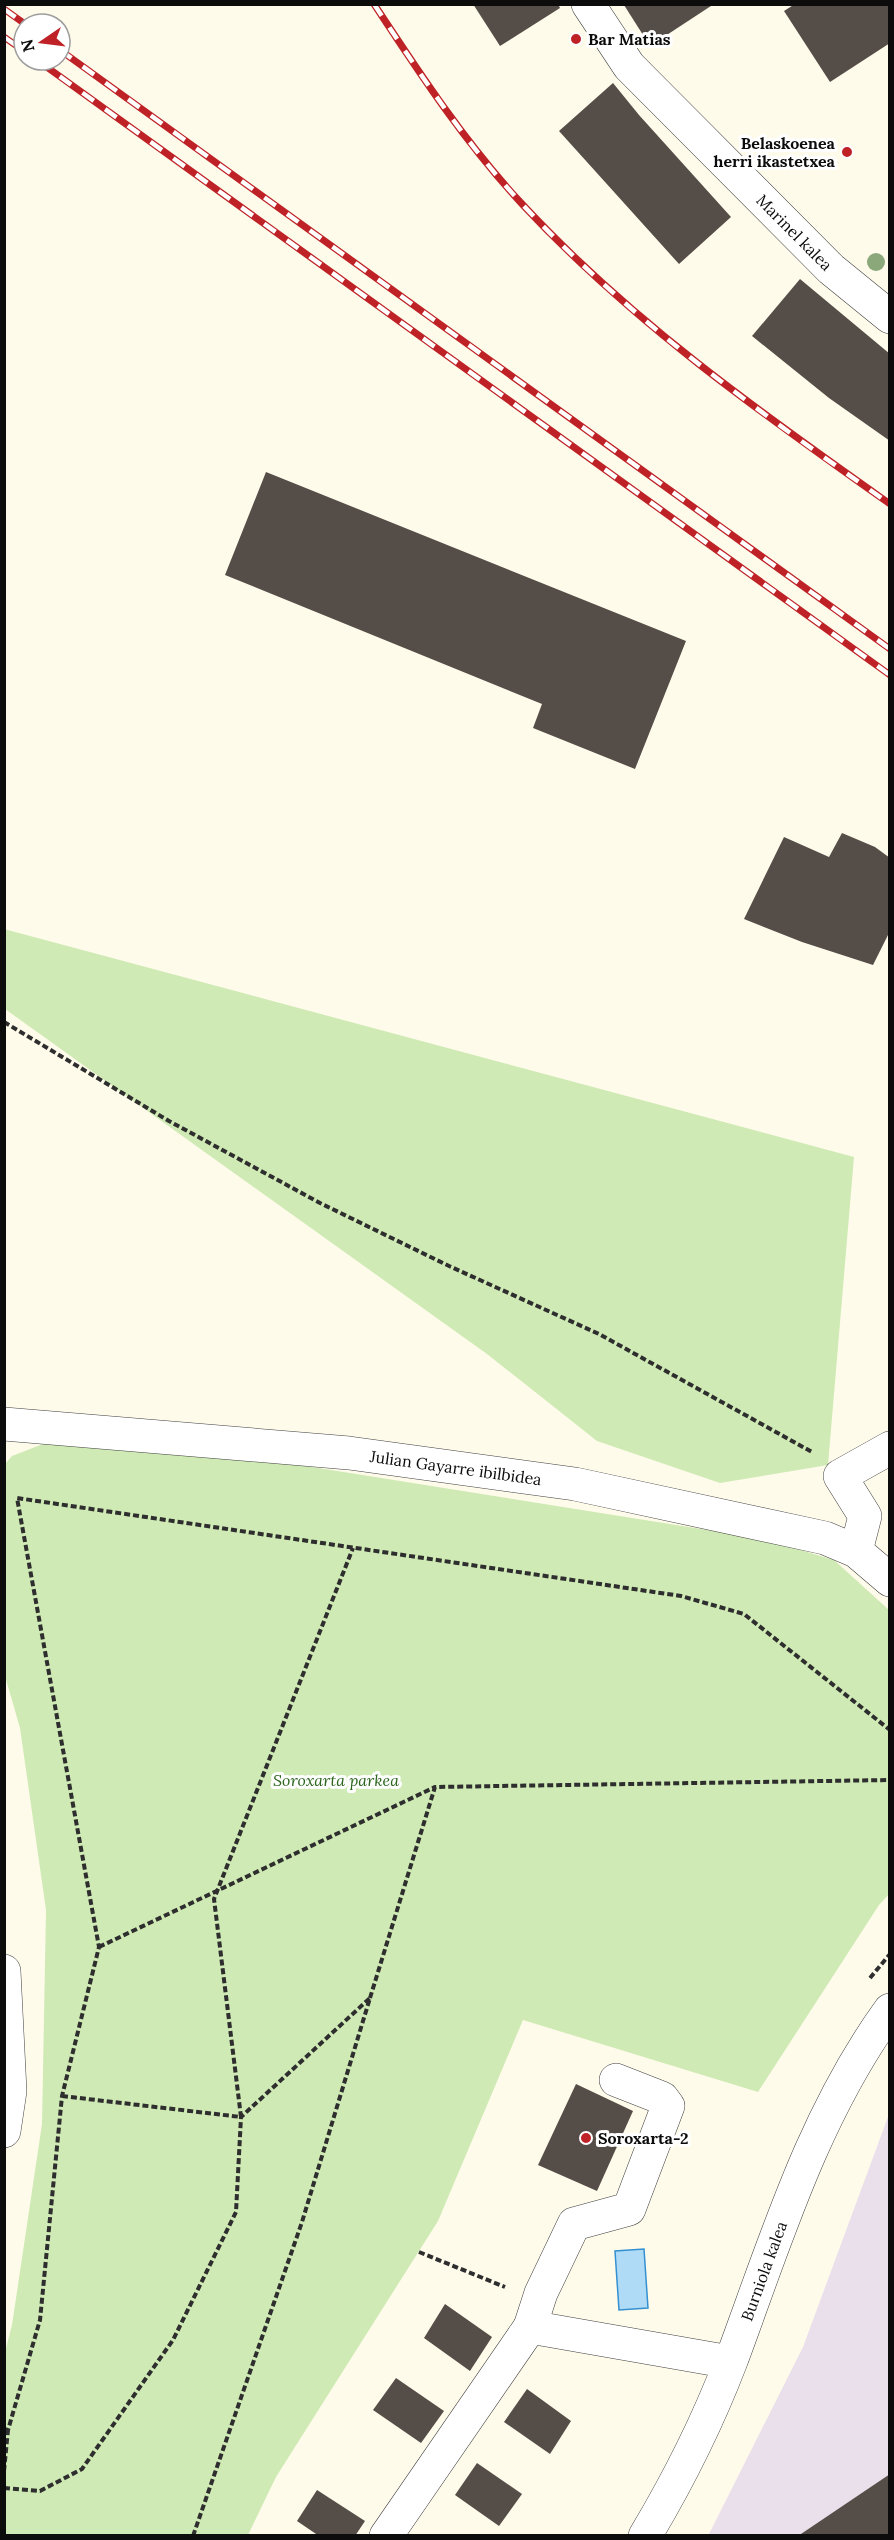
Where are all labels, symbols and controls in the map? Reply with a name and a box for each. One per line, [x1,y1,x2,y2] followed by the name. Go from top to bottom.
[12,12,72,72] north arrow
[588,29,671,49] place label: Bar Matias
[569,32,583,46] marker: Bar Matias
[16,37,39,54] text: N
[713,133,836,171] place label: Belaskoenea herri ikastetxea
[840,145,854,159] marker: Belaskoenea herri ikastetxea
[752,190,837,275] street label: Marinel kalea
[368,1446,543,1489] street label: Julian Gayarre ibilbidea
[273,1770,399,1790] park label: Soroxarta parkea
[598,2128,689,2148] place label: Soroxarta-2
[579,2131,593,2145] marker: Soroxarta-2
[736,2218,791,2324] street label: Burniola kalea

